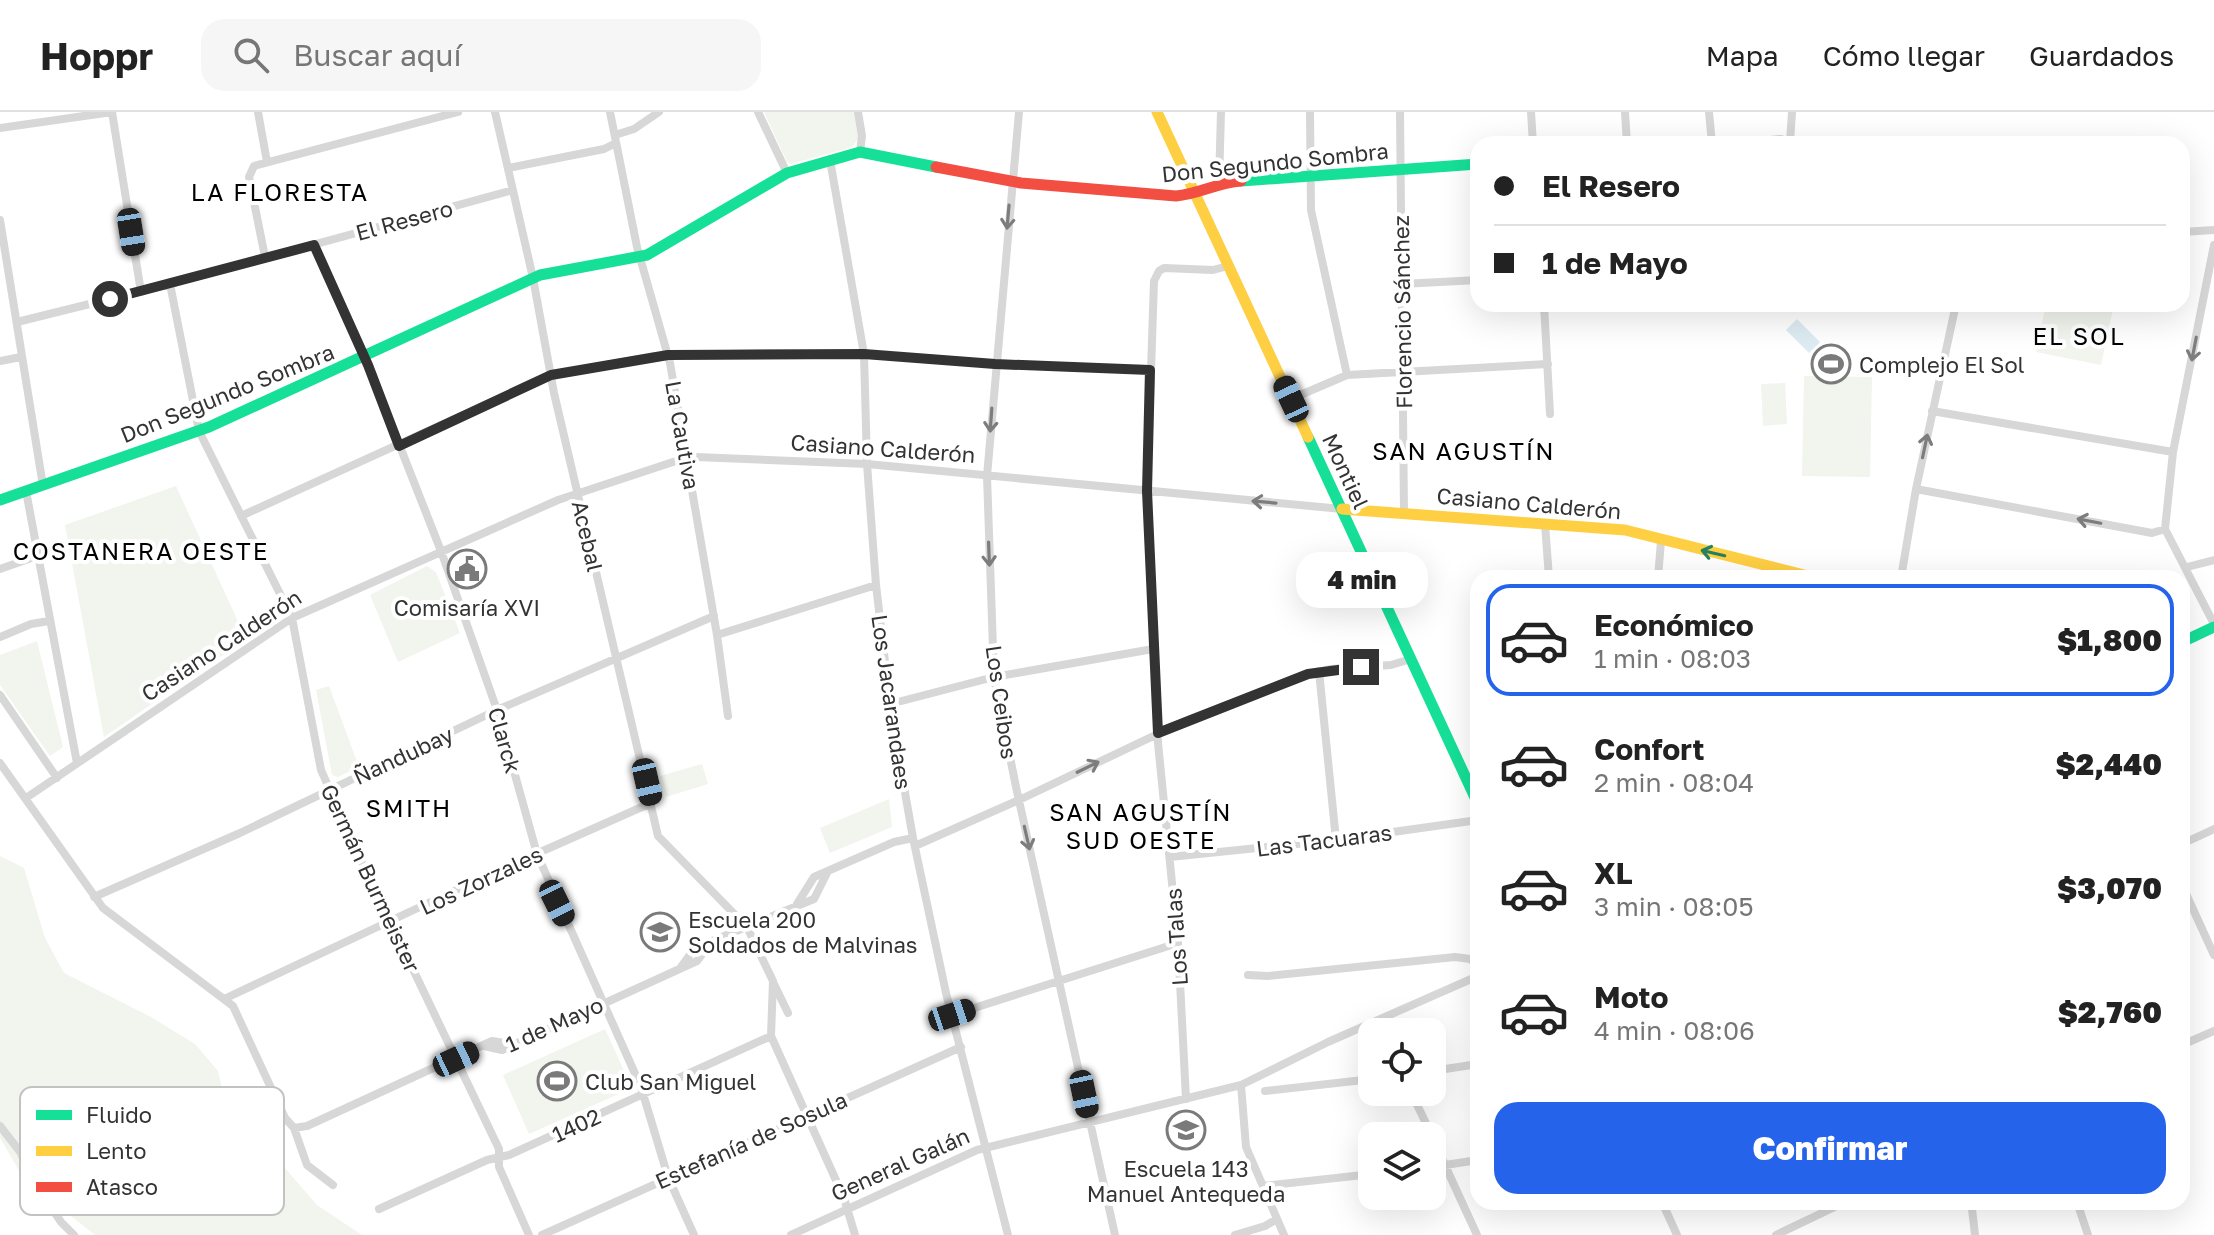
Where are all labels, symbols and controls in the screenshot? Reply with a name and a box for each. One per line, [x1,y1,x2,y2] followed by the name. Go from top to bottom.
[201,19,761,91] search box
[40,33,153,78] text: Hoppr
[229,33,273,77] icon: search
[293,37,462,73] text: Buscar aquí
[1706,39,1779,72] text: Mapa
[1823,39,1985,72] text: Cómo llegar
[2029,39,2174,72] text: Guardados
[1160,137,1390,187] street label: Don Segundo Sombra
[1542,168,1680,204] text: El Resero
[191,177,369,206] district label: LA FLORESTA
[352,194,456,246] street label: El Resero
[1000,203,1015,230] one-way arrow
[115,206,147,258] car
[1387,215,1417,409] street label: Florencio Sánchez
[1542,245,1688,281] text: 1 de Mayo
[92,281,128,317] route start
[2032,321,2126,350] district label: EL SOL
[2185,336,2200,361] one-way arrow
[116,338,338,448] street label: Don Segundo Sombra
[1810,343,1852,385] sports icon: Complejo El Sol
[1859,351,2025,378] place label: Complejo El Sol
[1270,372,1312,426] car
[660,378,706,492] street label: La Cautiva
[983,406,998,433] one-way arrow
[790,428,976,468] street label: Casiano Calderón
[1317,429,1375,513] street label: Montiel
[1918,434,1933,460] one-way arrow
[1372,436,1556,465] district label: SAN AGUSTÍN
[1436,481,1622,525] street label: Casiano Calderón
[1251,494,1278,509] one-way arrow
[567,498,609,574] street label: Acebal
[2077,513,2102,528] one-way arrow
[13,536,269,565] district label: COSTANERA OESTE
[982,540,997,567] one-way arrow
[1701,545,1726,560] one-way arrow
[446,548,488,590] public building icon: Comisaría XVI
[1295,551,1427,607] callout: 4 min
[1328,564,1396,595] text: 4 min
[136,583,306,707] street label: Casiano Calderón
[394,594,540,621] place label: Comisaría XVI
[1498,604,1570,676] icon: car
[1594,607,1754,643] text: Económico
[866,613,918,791] street label: Los Jacarandaes
[2057,622,2162,658] text: $1,800
[981,643,1023,761] street label: Los Ceibos
[1594,643,1751,674] text: 1 min · 08:03
[1343,649,1379,685] route end
[483,704,527,776] street label: Clarck
[349,720,457,790] street label: Ñandubay
[1498,728,1570,800] icon: car
[1594,731,1705,767] text: Confort
[2056,746,2162,782] text: $2,440
[630,756,664,808] car
[1075,759,1099,774] one-way arrow
[1594,767,1754,798] text: 2 min · 08:04
[316,780,427,977] street label: Germán Burmeister
[366,793,452,822] district label: SMITH
[1049,797,1233,854] district label: SAN AGUSTÍN SUD OESTE
[1255,818,1393,862] street label: Las Tacuaras
[1020,825,1035,850] one-way arrow
[415,840,547,920] street label: Los Zorzales
[1498,852,1570,924] icon: car
[1594,855,1633,891] text: XL
[2057,870,2162,906] text: $3,070
[536,876,578,930] car
[1159,887,1193,987] street label: Los Talas
[1594,891,1753,922] text: 3 min · 08:05
[688,906,918,958] place label: Escuela 200 Soldados de Malvinas
[639,911,681,953] school or university icon: Escuela 200 Soldados de Malvinas
[1498,976,1570,1048] icon: car
[1594,979,1669,1015] text: Moto
[501,991,607,1057] street label: 1 de Mayo
[2058,994,2162,1030] text: $2,760
[925,996,979,1034] car
[1594,1015,1755,1046] text: 4 min · 08:06
[1358,1018,1446,1210] map controls
[1358,1018,1446,1106] button: locate
[429,1038,483,1080] car
[536,1060,578,1102] sports icon: Club San Miguel
[585,1068,756,1095] place label: Club San Miguel
[1067,1068,1101,1120] car
[651,1086,851,1194] street label: Estefanía de Sosula
[20,1087,284,1215] legend
[86,1101,152,1128] text: Fluido
[547,1102,605,1148] street label: 1402
[1494,1102,2166,1194] button: Confirmar
[1165,1109,1207,1151] school or university icon: Escuela 143 Manuel Antequeda
[827,1121,973,1207] street label: General Galán
[1358,1122,1446,1210] button: layers
[86,1137,146,1164] text: Lento
[1087,1155,1285,1207] place label: Escuela 143 Manuel Antequeda
[86,1173,158,1200] text: Atasco

